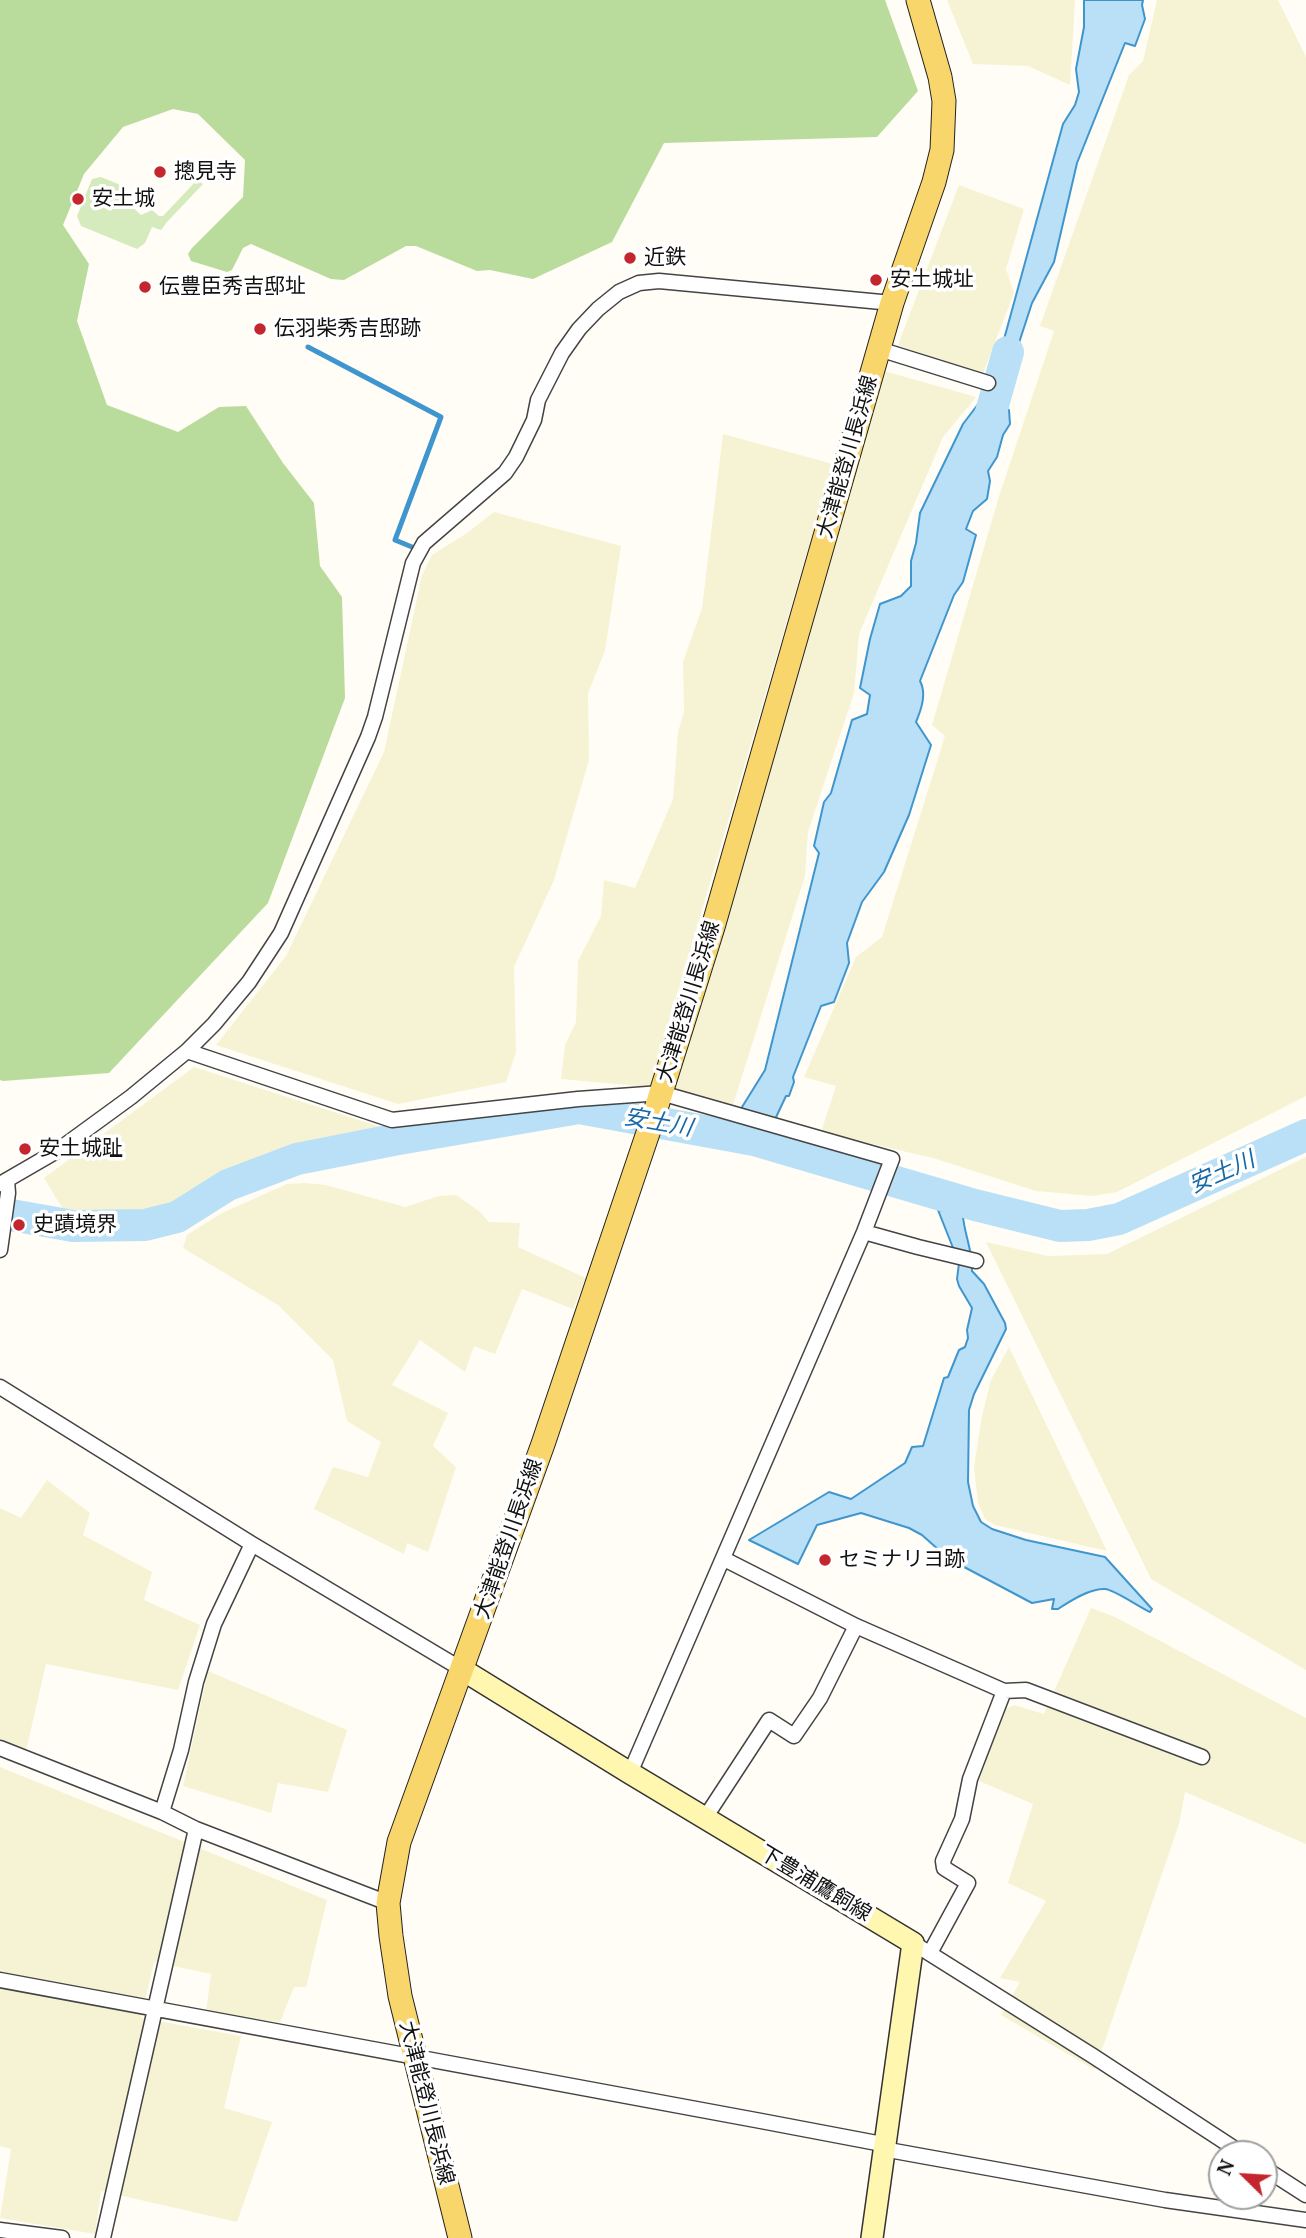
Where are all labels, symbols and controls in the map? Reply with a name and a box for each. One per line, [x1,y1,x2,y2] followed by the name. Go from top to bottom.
[174,159,237,185] place label: 摠見寺
[152,164,168,180] marker: 摠見寺
[92,186,155,212] place label: 安土城
[70,191,86,207] marker: 安土城
[644,245,686,271] place label: 近鉄
[622,250,638,266] marker: 近鉄
[890,267,974,293] place label: 安土城址
[868,272,884,288] marker: 安土城址
[159,274,306,300] place label: 伝豊臣秀吉邸址
[137,279,153,295] marker: 伝豊臣秀吉邸址
[274,316,421,342] place label: 伝羽柴秀吉邸跡
[252,321,268,337] marker: 伝羽柴秀吉邸跡
[813,373,883,541] street label: 大津能登川長浜線
[652,918,726,1086] street label: 大津能登川長浜線
[622,1103,694,1143] water label: 安土川
[39,1136,123,1162] place label: 安土城趾
[17,1141,33,1157] marker: 安土城趾
[1185,1146,1259,1200] water label: 安土川
[33,1212,117,1238] place label: 史蹟境界
[11,1217,27,1233] marker: 史蹟境界
[470,1455,548,1623] street label: 大津能登川長浜線
[839,1547,965,1573] place label: セミナリヨ跡
[817,1552,833,1568] marker: セミナリヨ跡
[755,1841,875,1927] street label: 下豊浦鷹飼線
[393,2018,459,2188] street label: 大津能登川長浜線
[1208,2140,1278,2210] north arrow
[1211,2155,1240,2179] text: N

